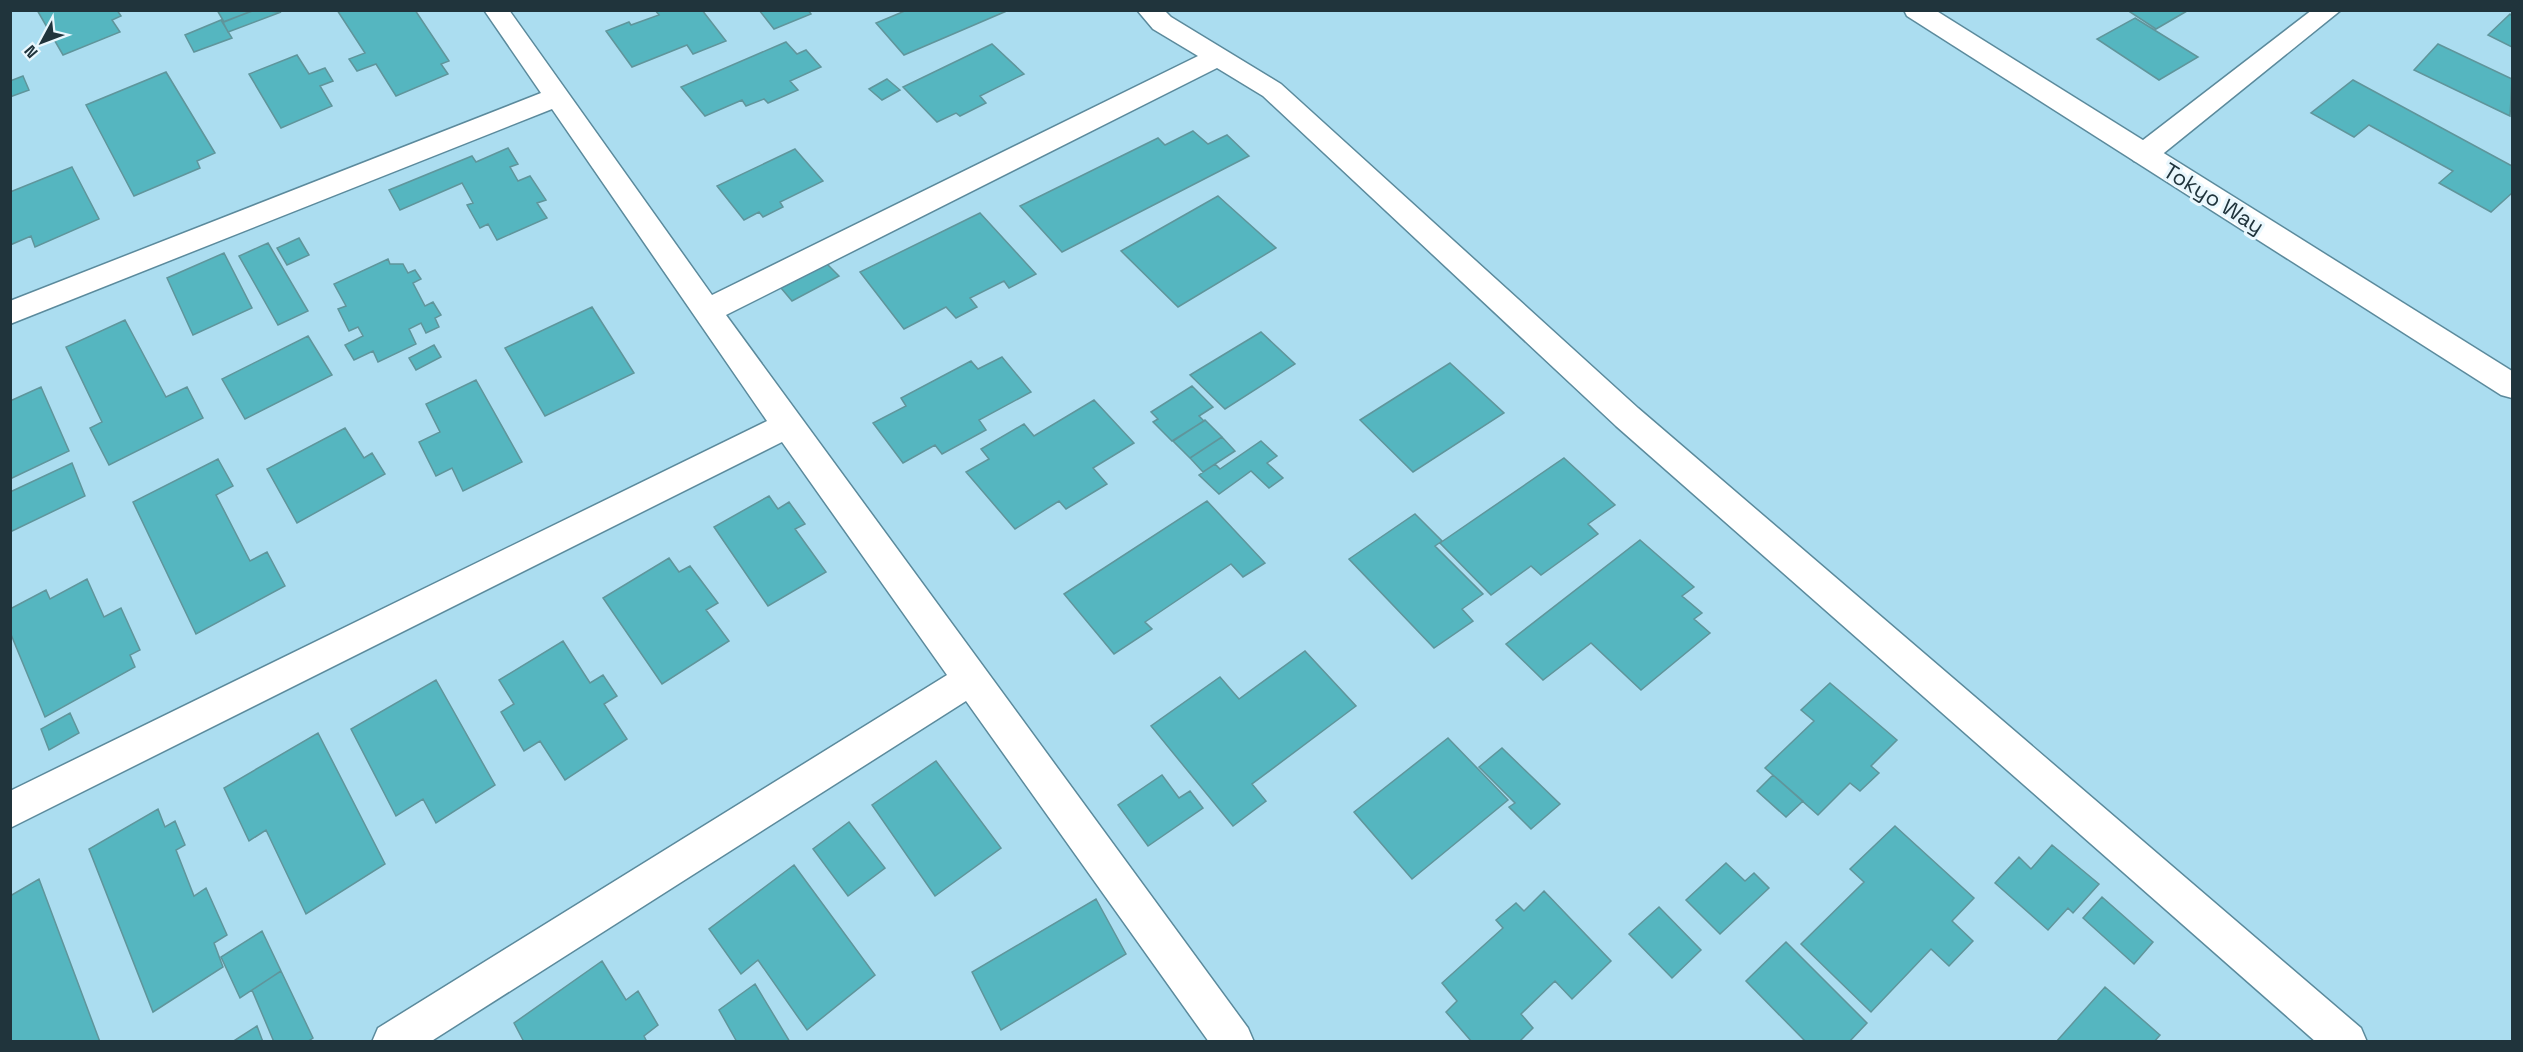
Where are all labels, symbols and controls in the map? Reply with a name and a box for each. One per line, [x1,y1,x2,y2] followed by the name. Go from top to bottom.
[12,12,72,72] north arrow
[20,41,43,62] text: N
[2158,156,2270,240] street label: Tokyo Way

